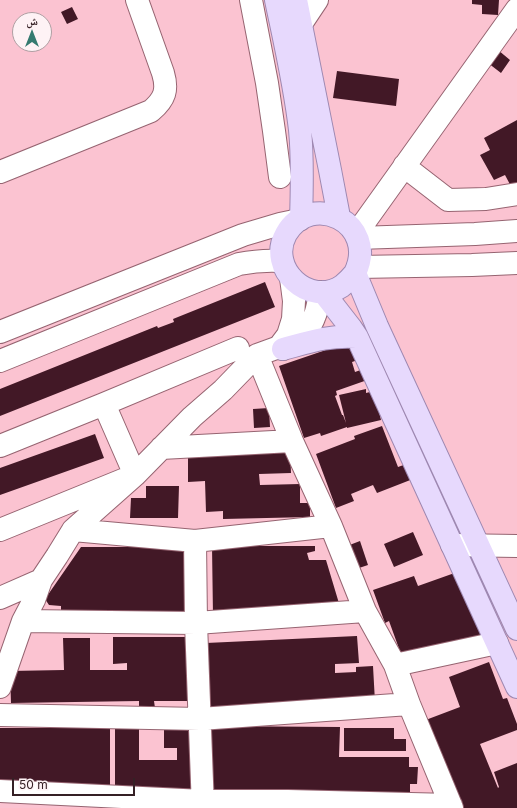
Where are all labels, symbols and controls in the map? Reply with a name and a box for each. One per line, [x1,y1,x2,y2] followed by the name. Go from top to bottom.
[12,12,52,52] north arrow
[26,14,38,28] text: ش
[14,770,137,796] scale bar
[19,777,48,792] text: 50 m

